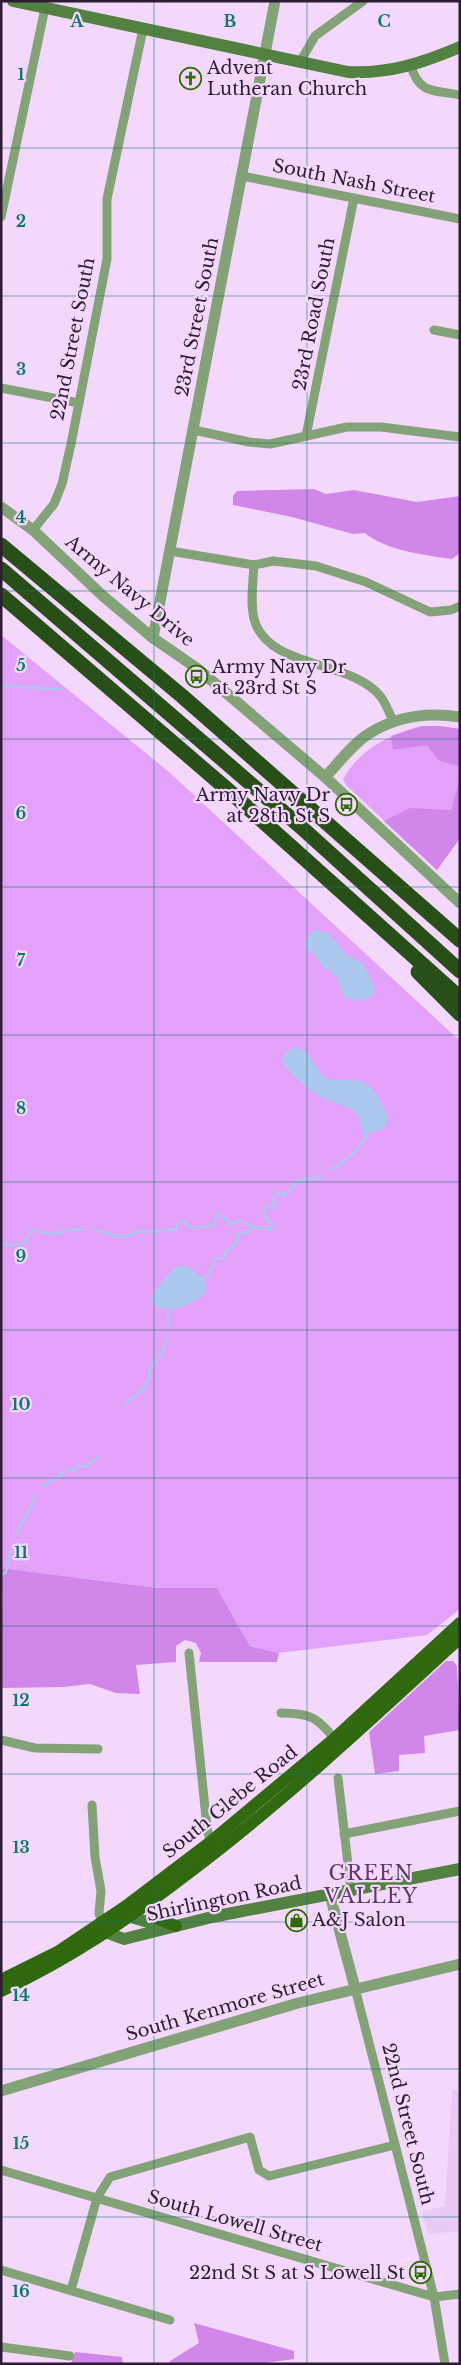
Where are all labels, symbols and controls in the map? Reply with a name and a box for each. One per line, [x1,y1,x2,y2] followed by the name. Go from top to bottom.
[70,11,85,31] text: A
[224,11,237,31] text: B
[377,11,391,31] text: C
[206,57,367,100] place label: Advent Lutheran Church
[18,64,25,84] text: 1
[179,66,203,90] church icon: Advent Lutheran Church
[271,154,437,208] street label: South Nash Street
[16,211,26,231] text: 2
[171,235,223,399] street label: 23rd Street South
[288,236,340,392] street label: 23rd Road South
[46,256,100,422] street label: 22nd Street South
[16,359,26,379] text: 3
[16,507,26,527] text: 4
[60,530,199,651] street label: Army Navy Drive
[16,655,26,675] text: 5
[211,656,347,699] place label: Army Navy Dr at 23rd St S
[184,665,208,689] bus stop icon: Army Navy Dr at 23rd St S
[195,784,330,827] place label: Army Navy Dr at 28th St S
[334,793,358,817] bus stop icon: Army Navy Dr at 28th St S
[16,803,27,823] text: 6
[17,950,26,970] text: 7
[16,1098,26,1118] text: 8
[16,1246,27,1266] text: 9
[11,1394,31,1414] text: 10
[14,1542,28,1562] text: 11
[12,1690,30,1710] text: 12
[158,1741,302,1863] street label: South Glebe Road
[12,1837,30,1857] text: 13
[323,1861,418,1908] district label: GREEN VALLEY
[144,1872,304,1926] street label: Shirlington Road
[284,1908,308,1932] shop icon: A&J Salon
[311,1909,406,1931] place label: A&J Salon
[123,1968,327,2046] street label: South Kenmore Street
[12,1985,30,2005] text: 14
[377,2041,439,2207] street label: 22nd Street South
[13,2133,29,2153] text: 15
[145,2186,325,2257] street label: South Lowell Street
[409,2261,433,2285] bus stop icon: 22nd St S at S Lowell St
[189,2262,405,2284] place label: 22nd St S at S Lowell St
[12,2281,30,2301] text: 16

